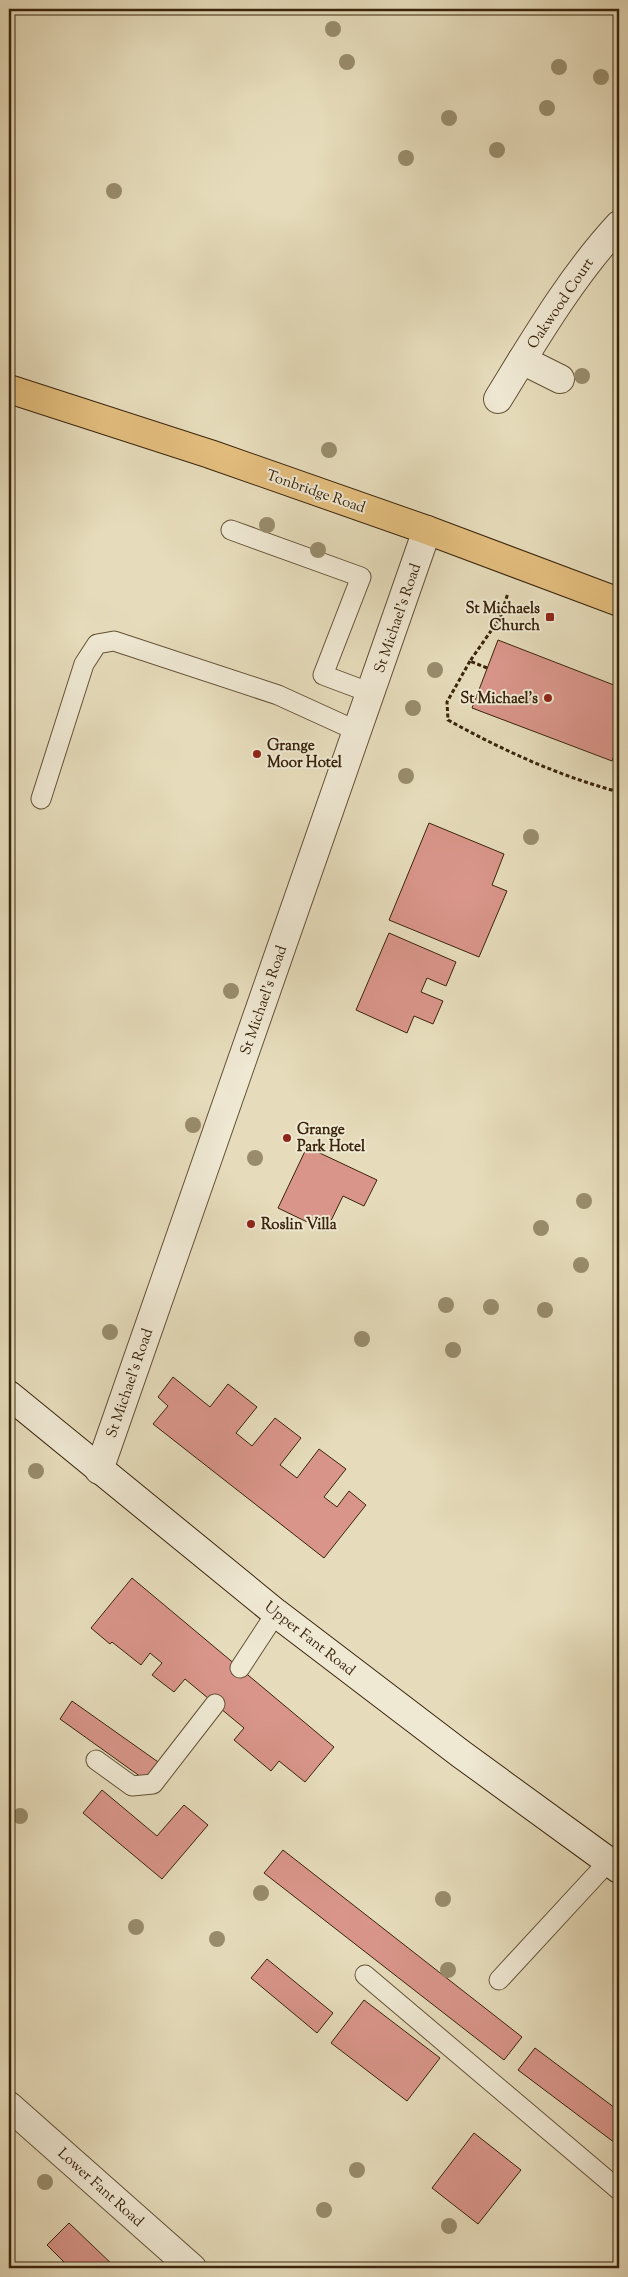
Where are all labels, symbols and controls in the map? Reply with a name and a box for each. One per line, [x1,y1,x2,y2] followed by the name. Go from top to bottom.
[523,254,600,354] street label: Oakwood Court
[263,466,368,519] street label: Tonbridge Road
[370,560,427,676] street label: St Michael's Road
[466,599,540,637] place label: St Michaels Church
[544,611,556,623] marker: St Michaels Church
[460,689,538,710] place label: St Michael's
[542,692,554,704] marker: St Michael's
[267,736,343,774] place label: Grange Moor Hotel
[251,748,263,760] marker: Grange Moor Hotel
[236,942,293,1058] street label: St Michael's Road
[297,1120,366,1158] place label: Grange Park Hotel
[281,1132,293,1144] marker: Grange Park Hotel
[261,1215,337,1236] place label: Roslin Villa
[245,1218,257,1230] marker: Roslin Villa
[102,1325,159,1441] street label: St Michael's Road
[259,1597,359,1682] street label: Upper Fant Road
[52,2144,148,2233] street label: Lower Fant Road

